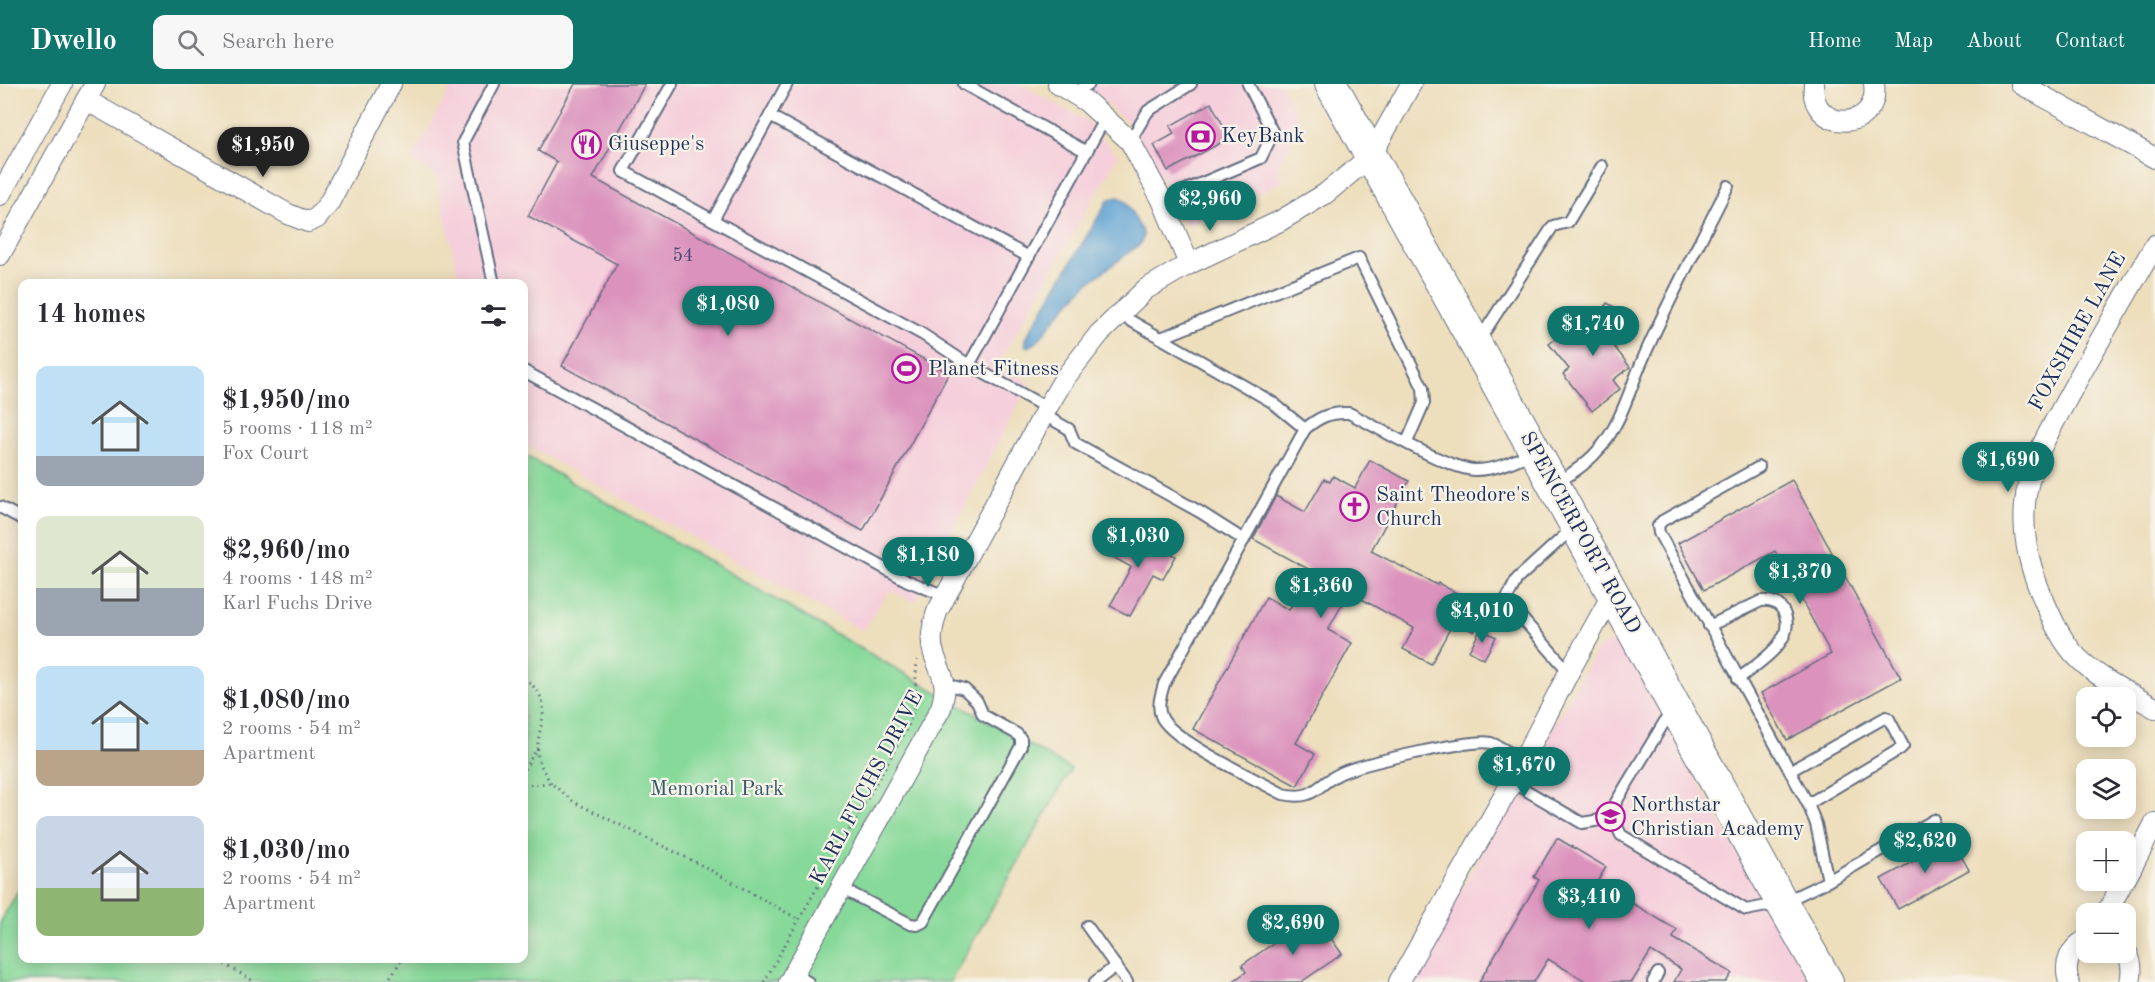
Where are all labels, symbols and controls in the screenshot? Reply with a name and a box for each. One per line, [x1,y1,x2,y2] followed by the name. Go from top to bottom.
[153,15,573,69] search box
[174,26,207,59] icon: search
[30,28,117,56] text: Dwello
[222,31,334,53] text: Search here
[1808,31,1861,52] text: Home
[1894,31,1933,52] text: Map
[1966,31,2022,52] text: About
[2055,31,2125,52] text: Contact
[1184,120,1216,152] bank icon: KeyBank
[1221,126,1305,147] place label: KeyBank
[214,127,312,178] pin: $1,950
[571,128,603,160] restaurant icon: Giuseppe's
[608,134,704,155] place label: Giuseppe's
[231,136,295,156] text: $1,950
[1161,181,1259,232] pin: $2,960
[1178,190,1242,210] text: $2,960
[673,247,693,265] house number: 54
[2026,249,2130,415] street label: FOXSHIRE LANE
[679,286,777,337] pin: $1,080
[696,295,760,315] text: $1,080
[477,299,510,332] icon: filters
[36,302,145,328] text: 14 homes
[1544,306,1642,357] pin: $1,740
[1561,315,1625,335] text: $1,740
[891,353,923,385] sports icon: Planet Fitness
[928,359,1059,380] place label: Planet Fitness
[222,388,350,414] text: $1,950/mo
[84,390,156,462] icon: home
[222,419,372,439] text: 5 rooms · 118 m²
[1516,428,1644,638] street label: SPENCERPORT ROAD
[1959,442,2057,493] pin: $1,690
[222,444,309,464] text: Fox Court
[1976,451,2040,471] text: $1,690
[1376,485,1530,530] place label: Saint Theodore's Church
[1339,491,1371,523] church icon: Saint Theodore's Church
[1089,518,1187,569] pin: $1,030
[1106,527,1170,547] text: $1,030
[879,537,977,588] pin: $1,180
[222,538,350,564] text: $2,960/mo
[84,540,156,612] icon: home
[896,546,960,566] text: $1,180
[1751,554,1849,605] pin: $1,370
[1768,563,1832,583] text: $1,370
[1272,568,1370,619] pin: $1,360
[222,569,372,589] text: 4 rooms · 148 m²
[1289,577,1353,597] text: $1,360
[1433,593,1531,644] pin: $4,010
[222,594,372,614] text: Karl Fuchs Drive
[1450,602,1514,622] text: $4,010
[807,687,927,889] street label: KARL FUCHS DRIVE
[2076,687,2136,963] map controls
[2076,687,2136,747] button: locate
[222,688,350,714] text: $1,080/mo
[84,690,156,762] icon: home
[222,719,361,739] text: 2 rooms · 54 m²
[222,744,316,764] text: Apartment
[1475,747,1573,798] pin: $1,670
[1492,756,1556,776] text: $1,670
[2076,759,2136,819] button: layers
[650,779,784,800] park label: Memorial Park
[1631,795,1805,840] place label: Northstar Christian Academy
[1594,801,1626,833] school or university icon: Northstar Christian Academy
[1876,823,1974,874] pin: $2,620
[2076,831,2136,891] button: +
[1893,832,1957,852] text: $2,620
[222,838,350,864] text: $1,030/mo
[84,840,156,912] icon: home
[222,869,361,889] text: 2 rooms · 54 m²
[1540,879,1638,930] pin: $3,410
[1557,888,1621,908] text: $3,410
[222,894,316,914] text: Apartment
[2076,903,2136,963] button: −
[1244,905,1342,956] pin: $2,690
[1261,914,1325,934] text: $2,690

